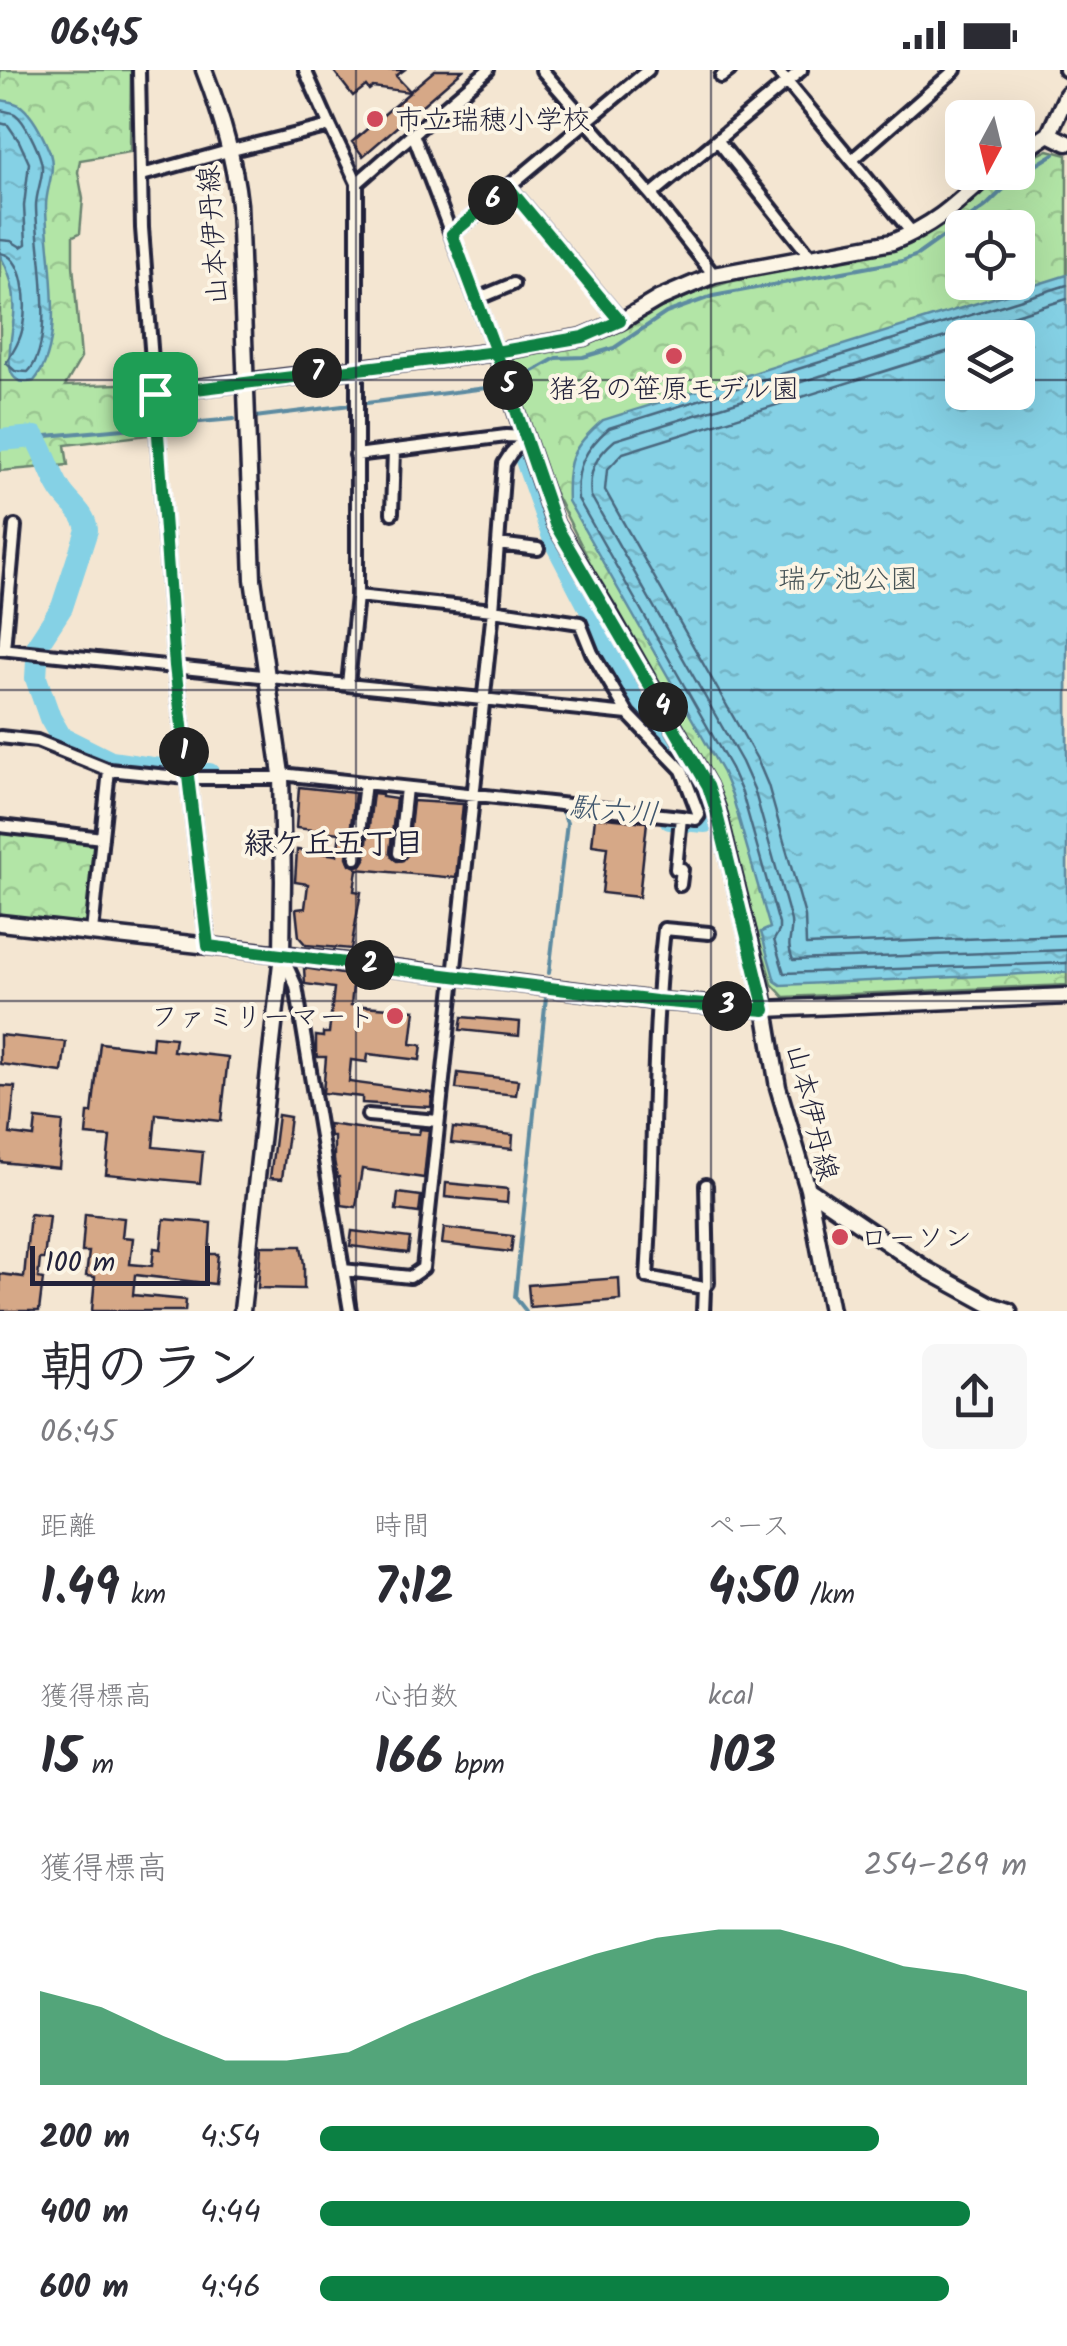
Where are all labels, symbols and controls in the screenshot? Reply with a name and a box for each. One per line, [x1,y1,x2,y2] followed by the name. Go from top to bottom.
[50,5,139,65] text: 06:45
[395,99,591,144] place label: 市立瑞穂小学校
[945,100,1035,190] north arrow
[945,100,1035,410] map controls
[364,108,386,130] marker: 市立瑞穂小学校
[187,163,242,306] street label: 山本伊丹線
[468,175,518,225] pin: 6
[485,177,501,222] text: 6
[945,210,1035,300] button: locate
[945,320,1035,410] button: layers
[663,345,685,367] marker: 猪名の笹原モデル園
[292,348,342,398] pin: 7
[310,350,324,395] text: 7
[113,352,198,437] pin
[483,360,533,410] pin: 5
[501,362,515,407] text: 5
[128,367,183,422] icon: arrive
[549,368,799,413] place label: 猪名の笹原モデル園
[778,558,918,603] park label: 瑞ケ池公園
[638,682,688,732] pin: 4
[655,684,671,729] text: 4
[159,727,209,777] pin: 1
[180,729,188,774] text: 1
[567,784,661,840] water label: 駄六川
[244,821,424,869] district label: 緑ケ丘五丁目
[345,940,395,990] pin: 2
[362,942,378,987] text: 2
[702,981,752,1031] pin: 3
[719,983,735,1028] text: 3
[150,996,375,1041] place label: ファミリーマート
[384,1005,406,1027] marker: ファミリーマート
[772,1039,849,1186] street label: 山本伊丹線
[860,1217,972,1262] place label: ローソン
[829,1226,851,1248] marker: ローソン
[30,1241,210,1286] scale bar
[45,1241,115,1286] text: 100 m
[40,1327,260,1414] text: 朝のラン
[922,1344,1027,1449] button: share
[40,1408,116,1459] text: 06:45
[40,1505,96,1550] text: 距離
[374,1505,430,1550] text: 時間
[708,1505,790,1550] text: ペース
[40,1550,120,1630] text: 1.49
[374,1550,454,1630] text: 7:12
[708,1550,799,1630] text: 4:50
[120,1573,166,1618] text: km
[799,1573,855,1618] text: /km
[708,1674,754,1719] text: kcal
[40,1675,152,1720] text: 獲得標高
[374,1675,458,1720] text: 心拍数
[708,1719,776,1799] text: 103
[40,1720,80,1800] text: 15
[374,1720,443,1800] text: 166
[80,1743,114,1788] text: m
[443,1743,505,1788] text: bpm
[864,1841,1027,1892] text: 254–269 m
[40,1844,168,1895] text: 獲得標高
[40,2113,130,2164] text: 200 m
[200,2113,260,2164] text: 4:54
[40,2188,129,2239] text: 400 m
[200,2188,261,2239] text: 4:44
[40,2263,129,2314] text: 600 m
[200,2263,261,2314] text: 4:46

